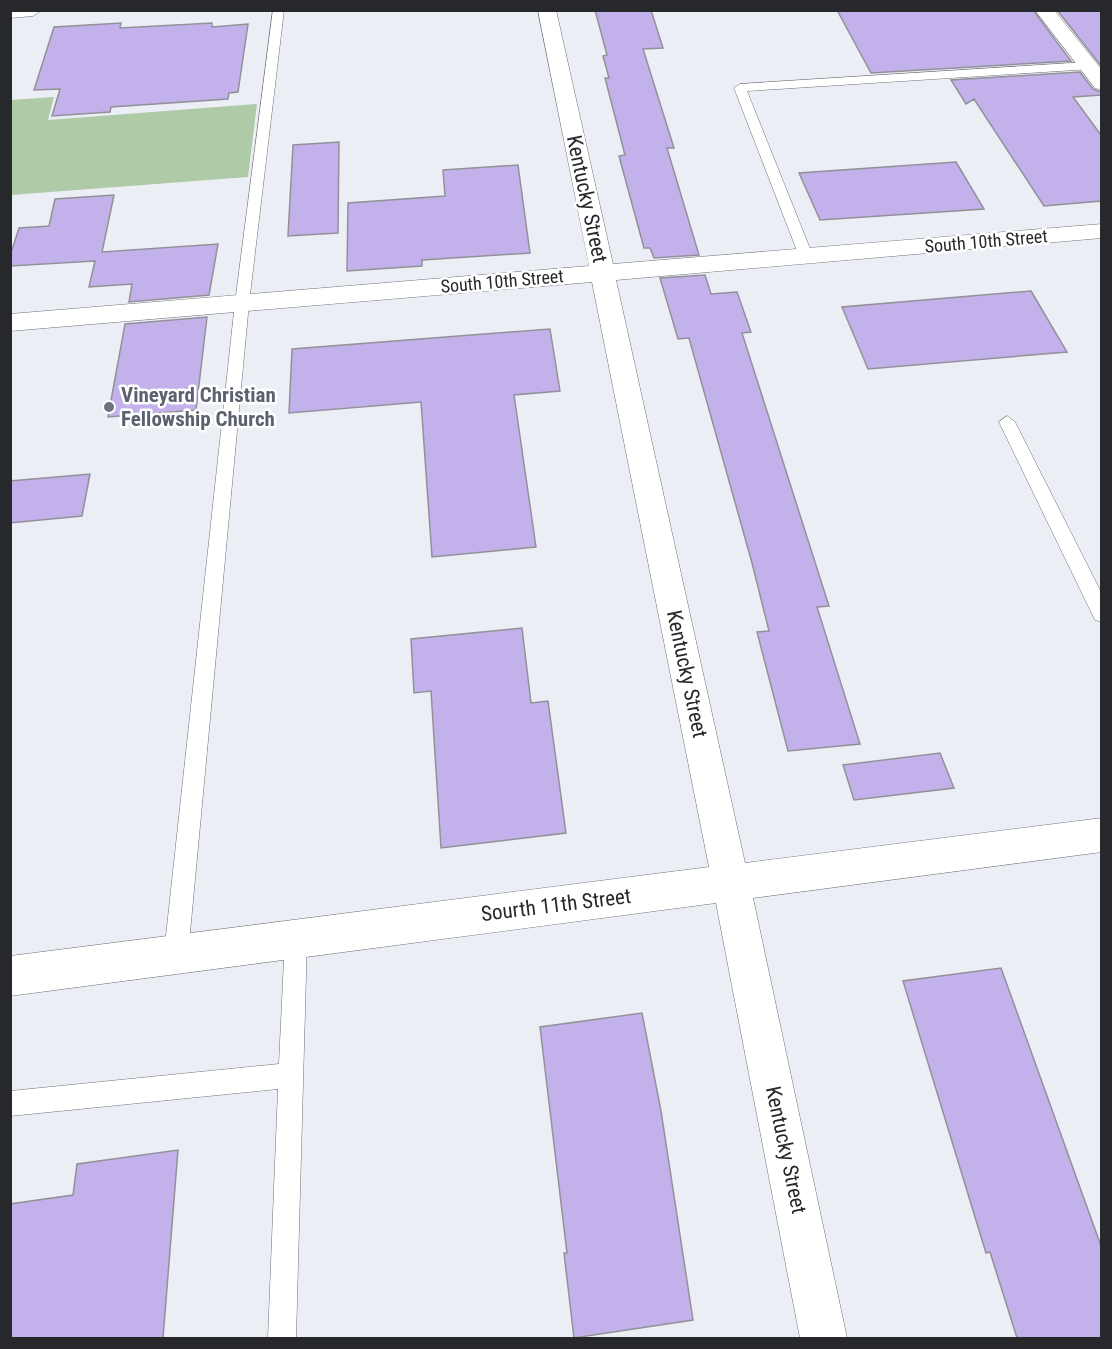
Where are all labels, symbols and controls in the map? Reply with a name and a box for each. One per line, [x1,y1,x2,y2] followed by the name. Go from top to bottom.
[562,133,612,265] street label: Kentucky Street
[924,225,1048,257] street label: South 10th Street
[440,265,564,297] street label: South 10th Street
[121,383,276,431] place label: Vineyard Christian Fellowship Church
[102,400,116,414] marker: Vineyard Christian Fellowship Church
[662,608,712,740] street label: Kentucky Street
[480,884,632,926] street label: Sourth 11th Street
[761,1084,811,1216] street label: Kentucky Street

